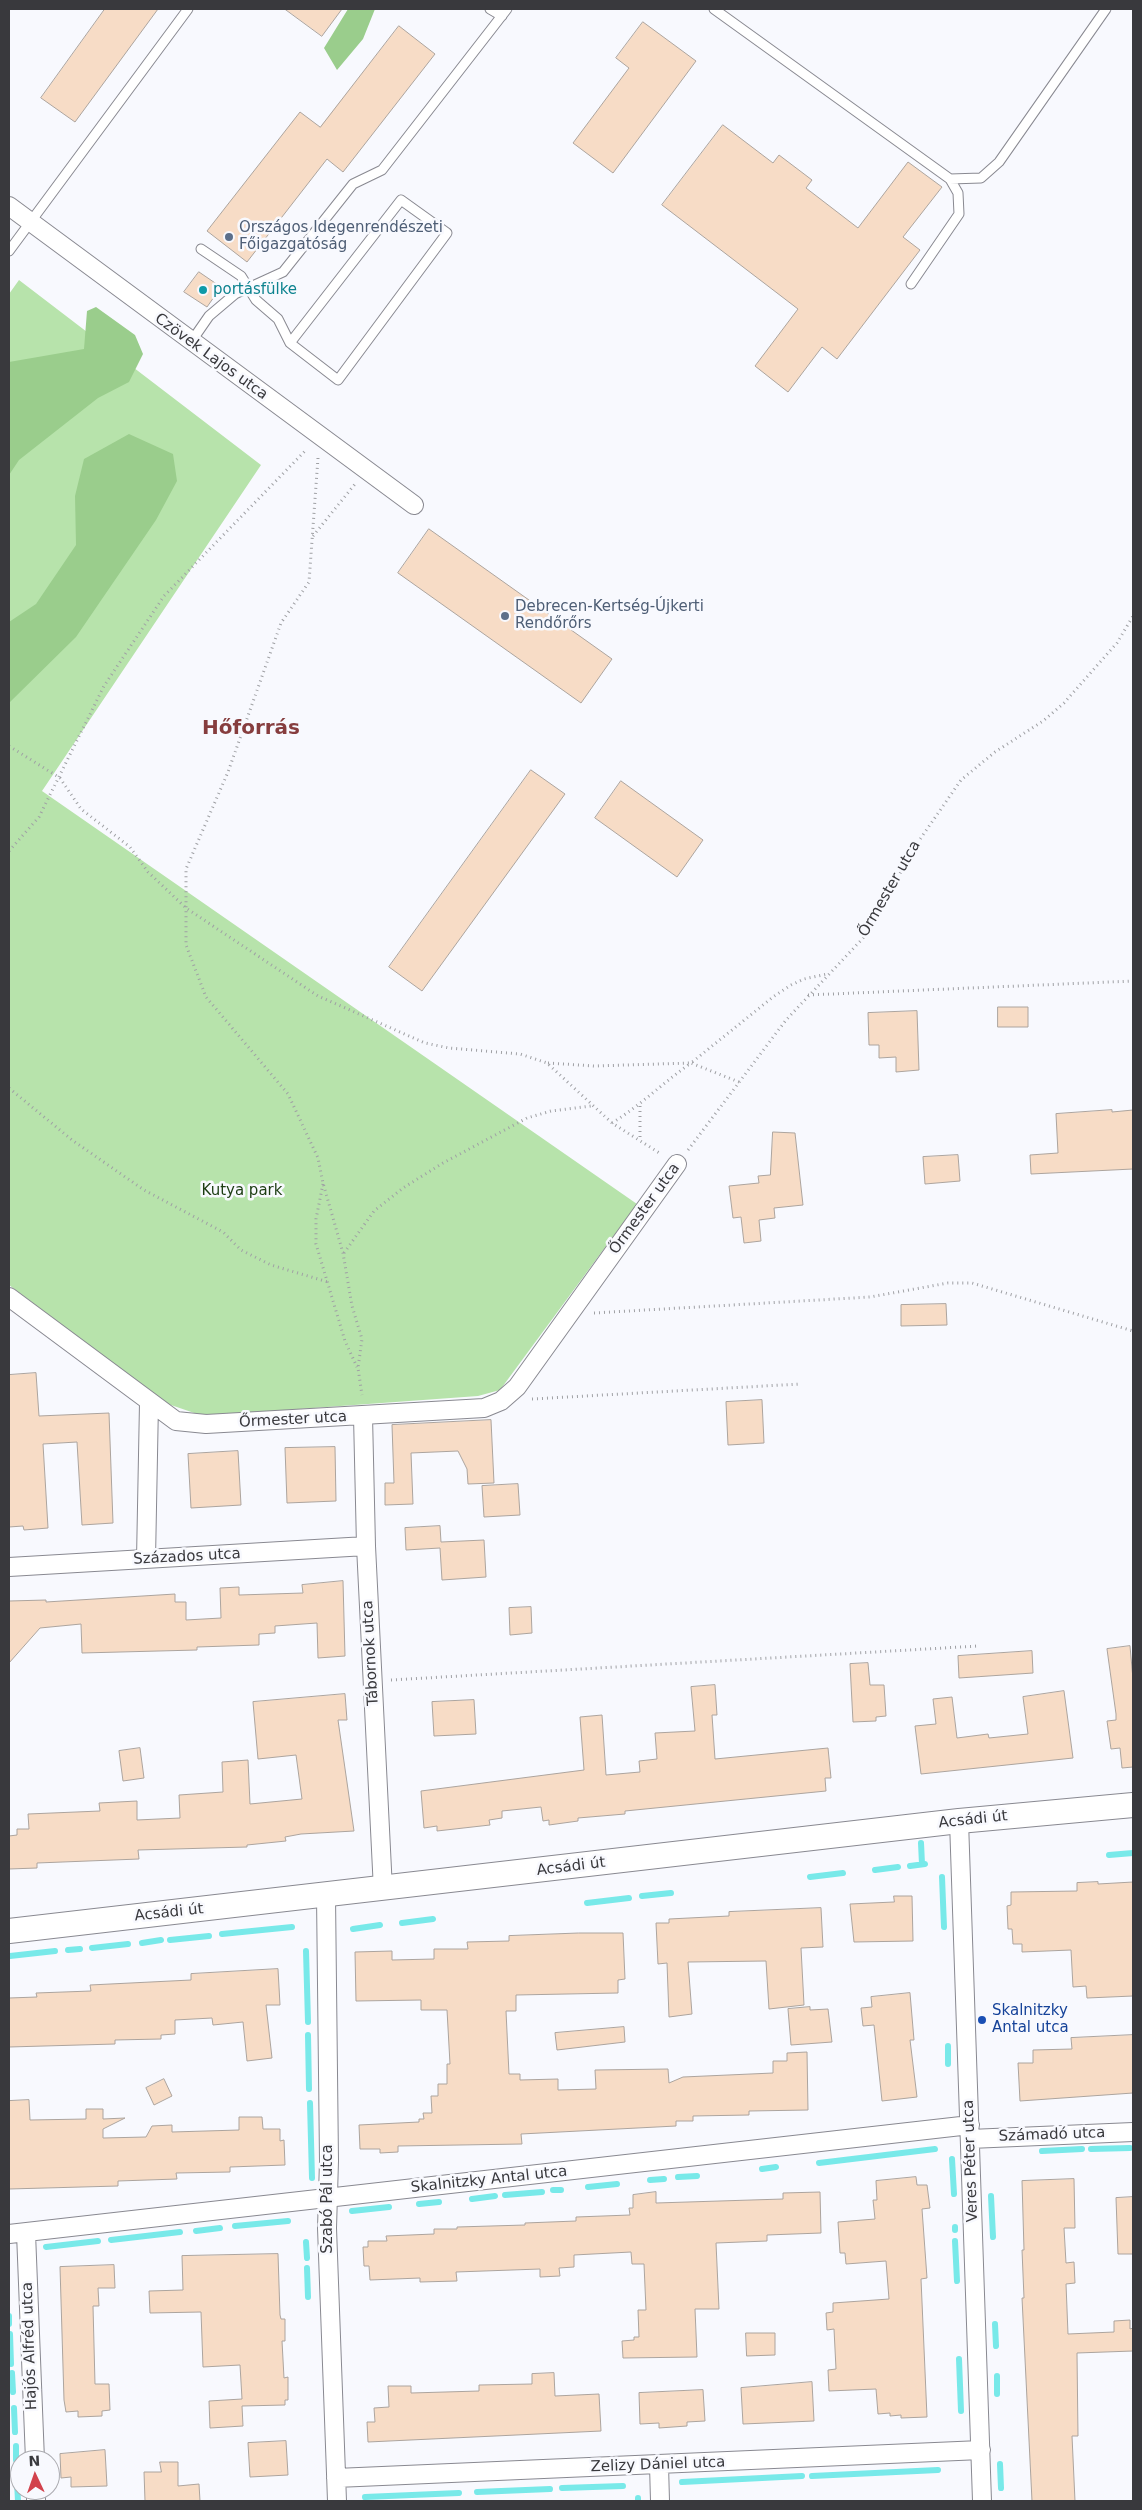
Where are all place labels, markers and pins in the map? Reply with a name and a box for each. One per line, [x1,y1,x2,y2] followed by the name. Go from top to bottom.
[239,219,443,254] place label: Országos Idegenrendészeti Főigazgatóság
[223,231,235,243] marker: Országos Idegenrendészeti Főigazgatóság
[213,281,297,299] place label: portásfülke
[197,284,209,296] marker: portásfülke
[515,598,704,633] place label: Debrecen-Kertség-Újkerti Rendőrőrs
[499,610,511,622] marker: Debrecen-Kertség-Újkerti Rendőrőrs
[992,2002,1069,2037] place label: Skalnitzky Antal utca
[976,2014,988,2026] marker: Skalnitzky Antal utca

